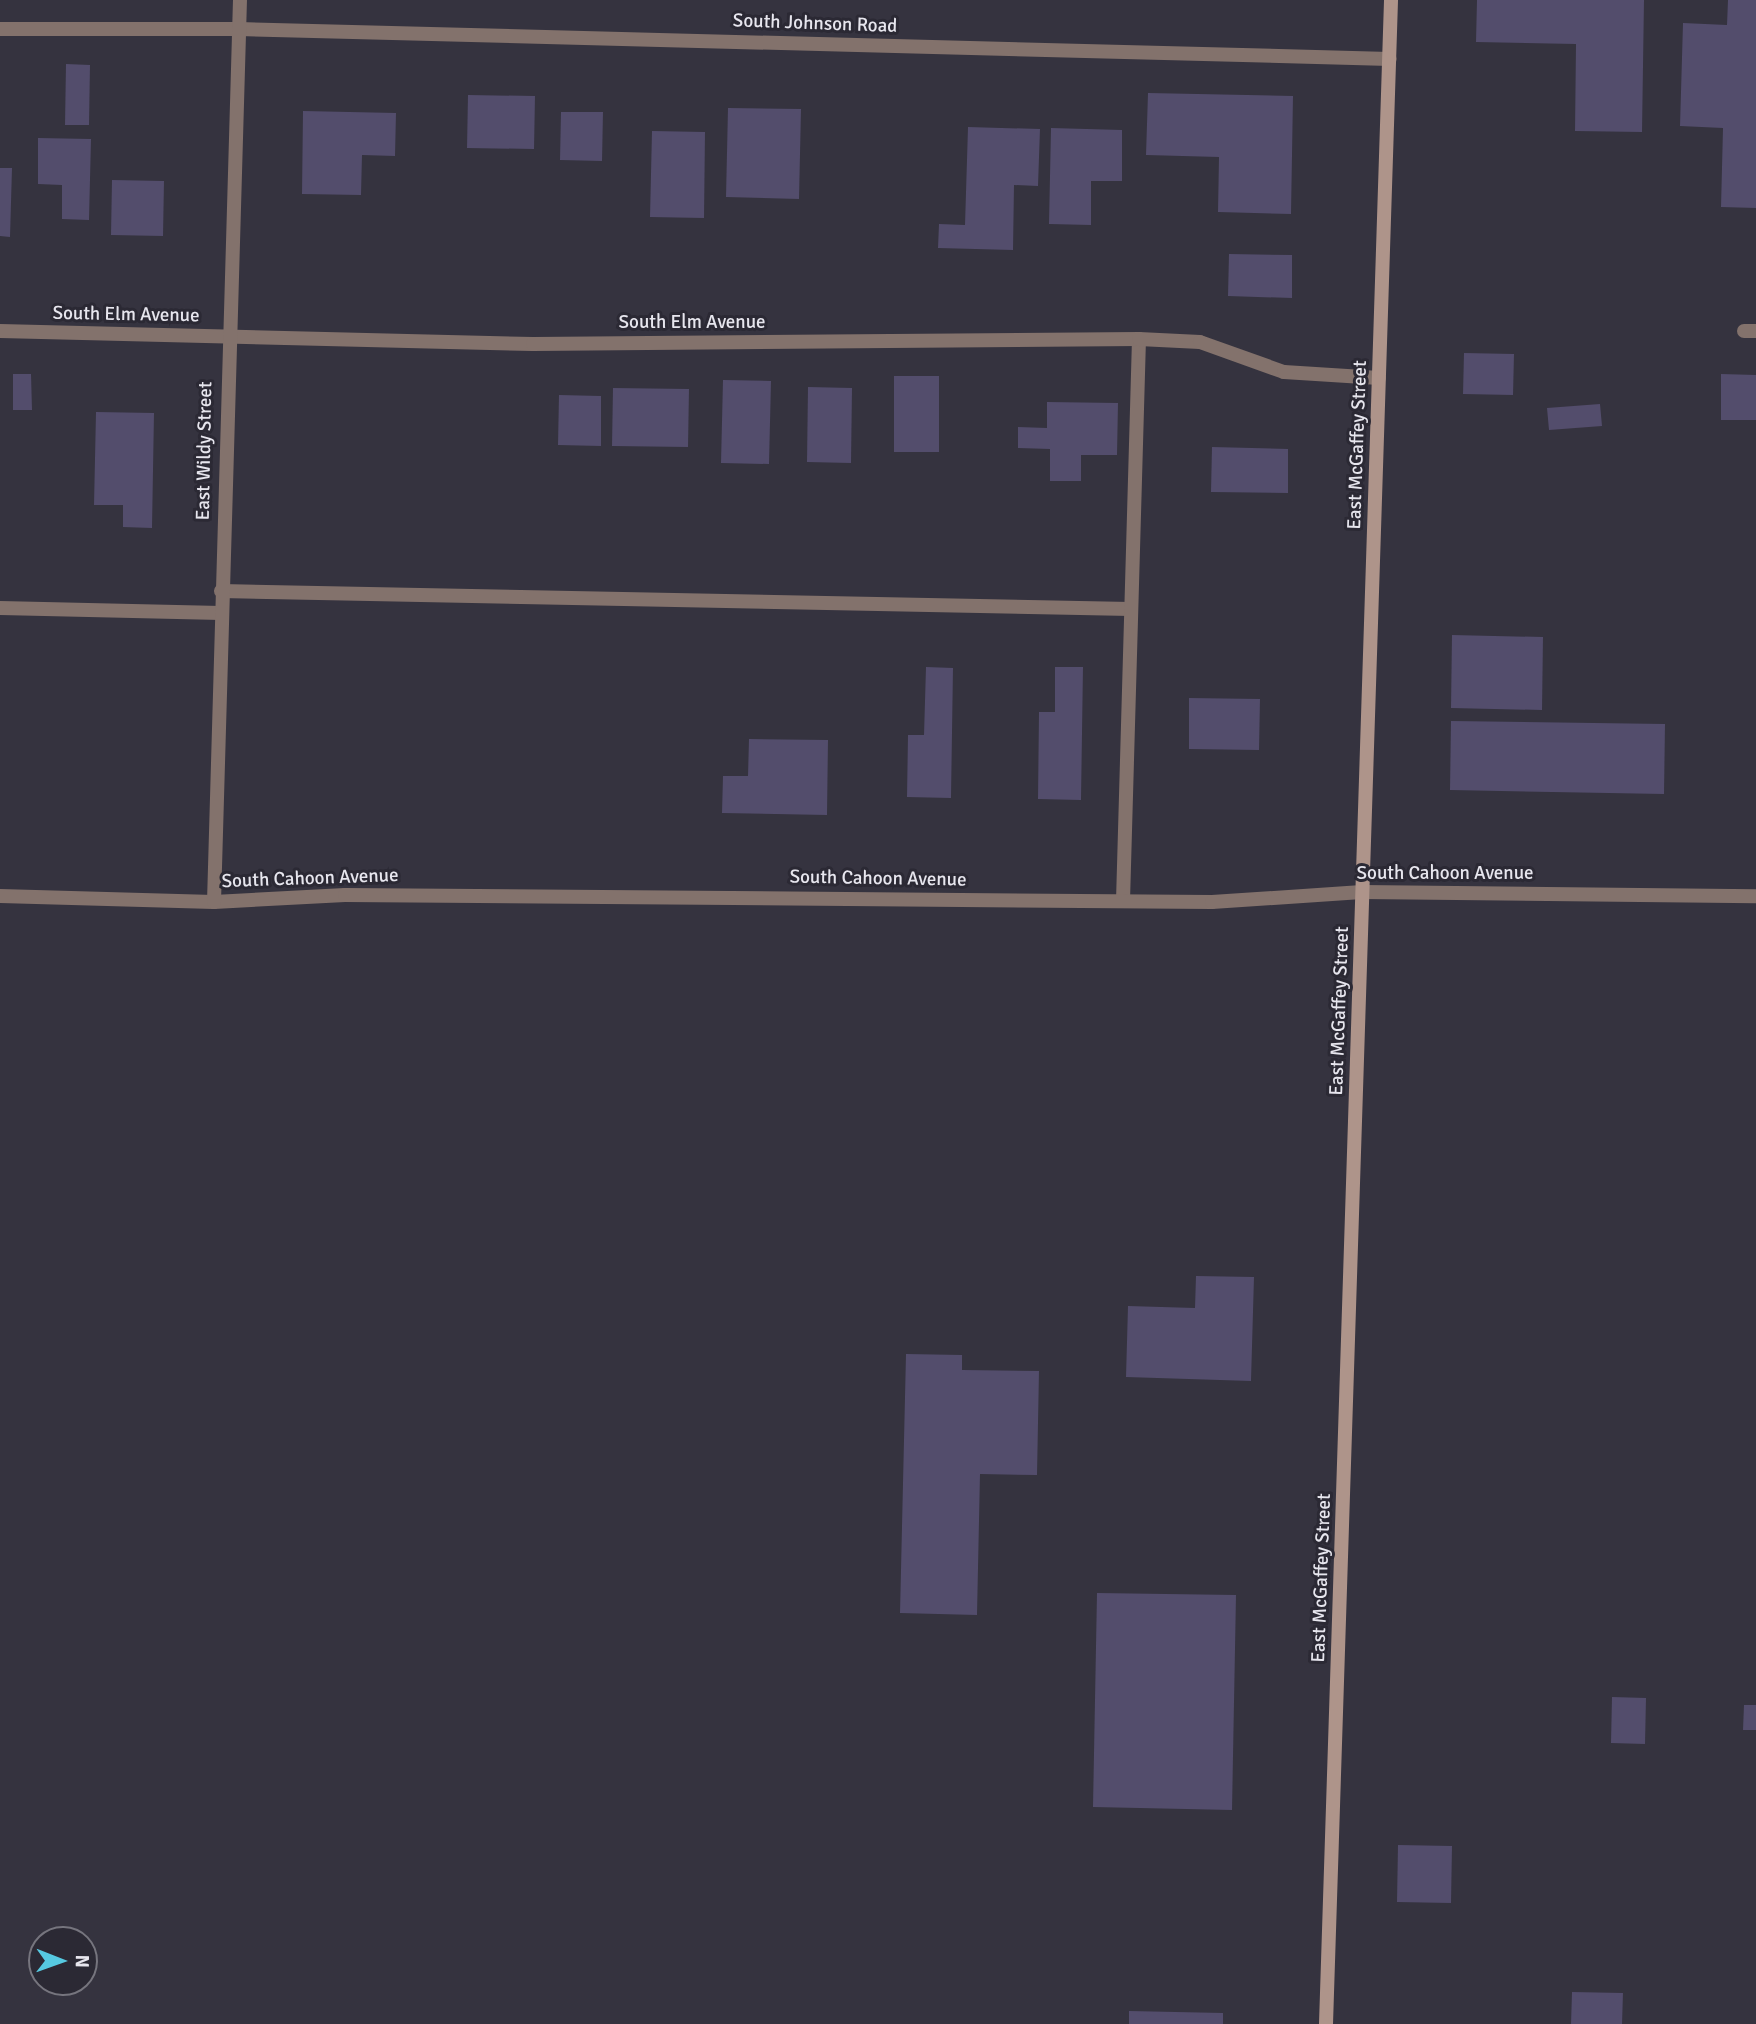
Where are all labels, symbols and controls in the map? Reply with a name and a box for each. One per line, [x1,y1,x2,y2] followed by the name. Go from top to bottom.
[732,10,898,38] street label: South Johnson Road
[52,302,200,328] street label: South Elm Avenue
[618,312,766,334] street label: South Elm Avenue
[1344,360,1372,530] street label: East McGaffey Street
[192,381,218,521] street label: East Wildy Street
[1356,863,1534,885] street label: South Cahoon Avenue
[221,865,399,893] street label: South Cahoon Avenue
[789,866,967,892] street label: South Cahoon Avenue
[1326,926,1354,1096] street label: East McGaffey Street
[1308,1493,1336,1663] street label: East McGaffey Street
[28,1926,98,1996] north arrow
[70,1955,94,1968] text: N

